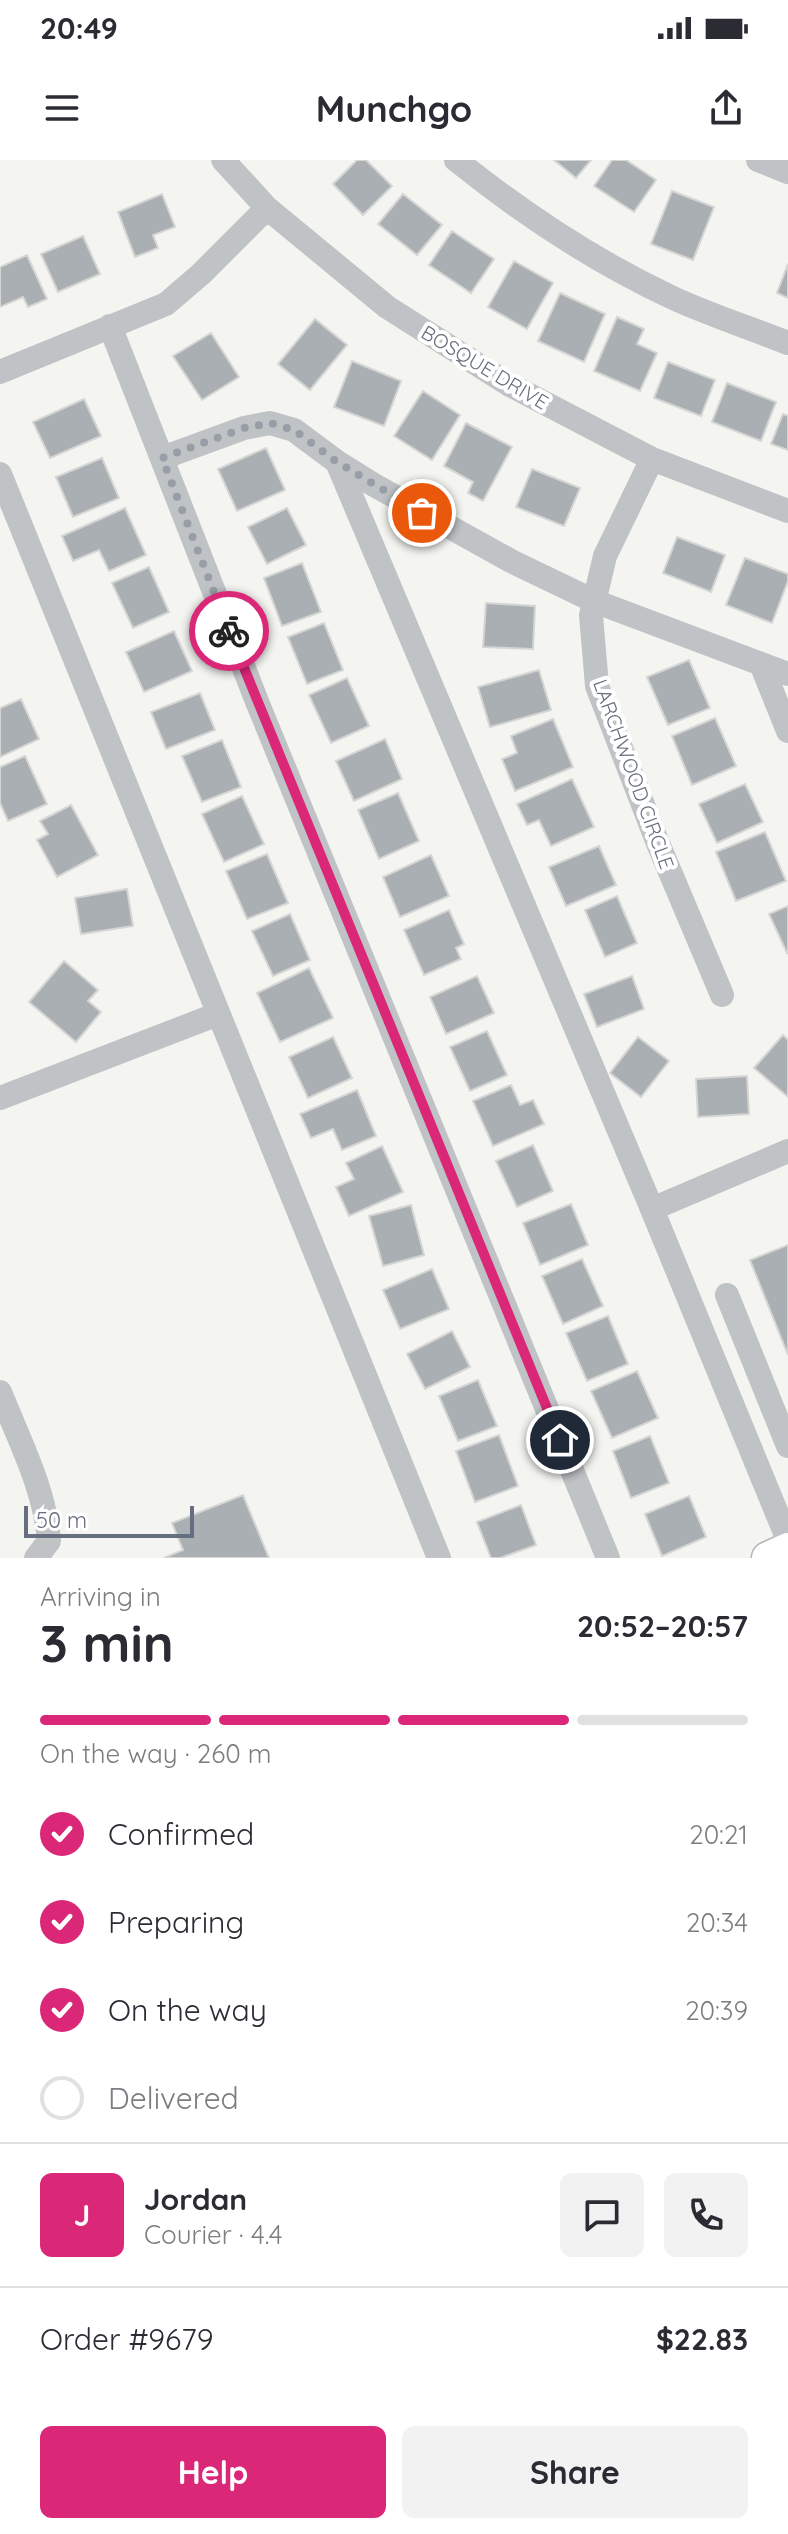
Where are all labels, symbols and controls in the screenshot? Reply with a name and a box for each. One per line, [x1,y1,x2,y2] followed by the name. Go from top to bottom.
[40,9,118,47] text: 20:49
[40,86,84,130] icon: menu
[316,86,472,131] text: Munchgo
[704,86,748,130] icon: share
[417,319,553,415] street label: BOSQUE DRIVE
[388,479,456,547] pin
[400,491,444,535] icon: bag
[189,591,269,671] courier
[207,609,251,653] icon: bike
[588,676,680,872] street label: LARCHWOOD CIRCLE
[526,1406,594,1474] pin
[538,1418,582,1462] icon: home
[24,1502,194,1538] scale bar
[36,1506,87,1534] text: 50 m
[40,1580,161,1613] text: Arriving in
[577,1607,748,1645] text: 20:52–20:57
[40,1610,174,1675] text: 3 min
[40,1737,272,1770] text: On the way · 260 m
[40,1812,84,1856] icon: check
[108,1815,254,1853] text: Confirmed
[689,1818,748,1851] text: 20:21
[40,1900,84,1944] icon: check
[108,1903,244,1941] text: Preparing
[686,1906,748,1939] text: 20:34
[40,1988,84,2032] icon: check
[108,1991,267,2029] text: On the way
[685,1994,748,2027] text: 20:39
[108,2079,239,2117] text: Delivered
[560,2173,644,2257] button: chat
[664,2173,748,2257] button: phone
[144,2180,247,2218] text: Jordan
[74,2196,90,2234] text: J
[144,2218,282,2251] text: Courier · 4.4
[40,2320,213,2358] text: Order #9679
[656,2320,748,2358] text: $22.83
[40,2426,386,2518] button: Help
[402,2426,748,2518] button: Share

